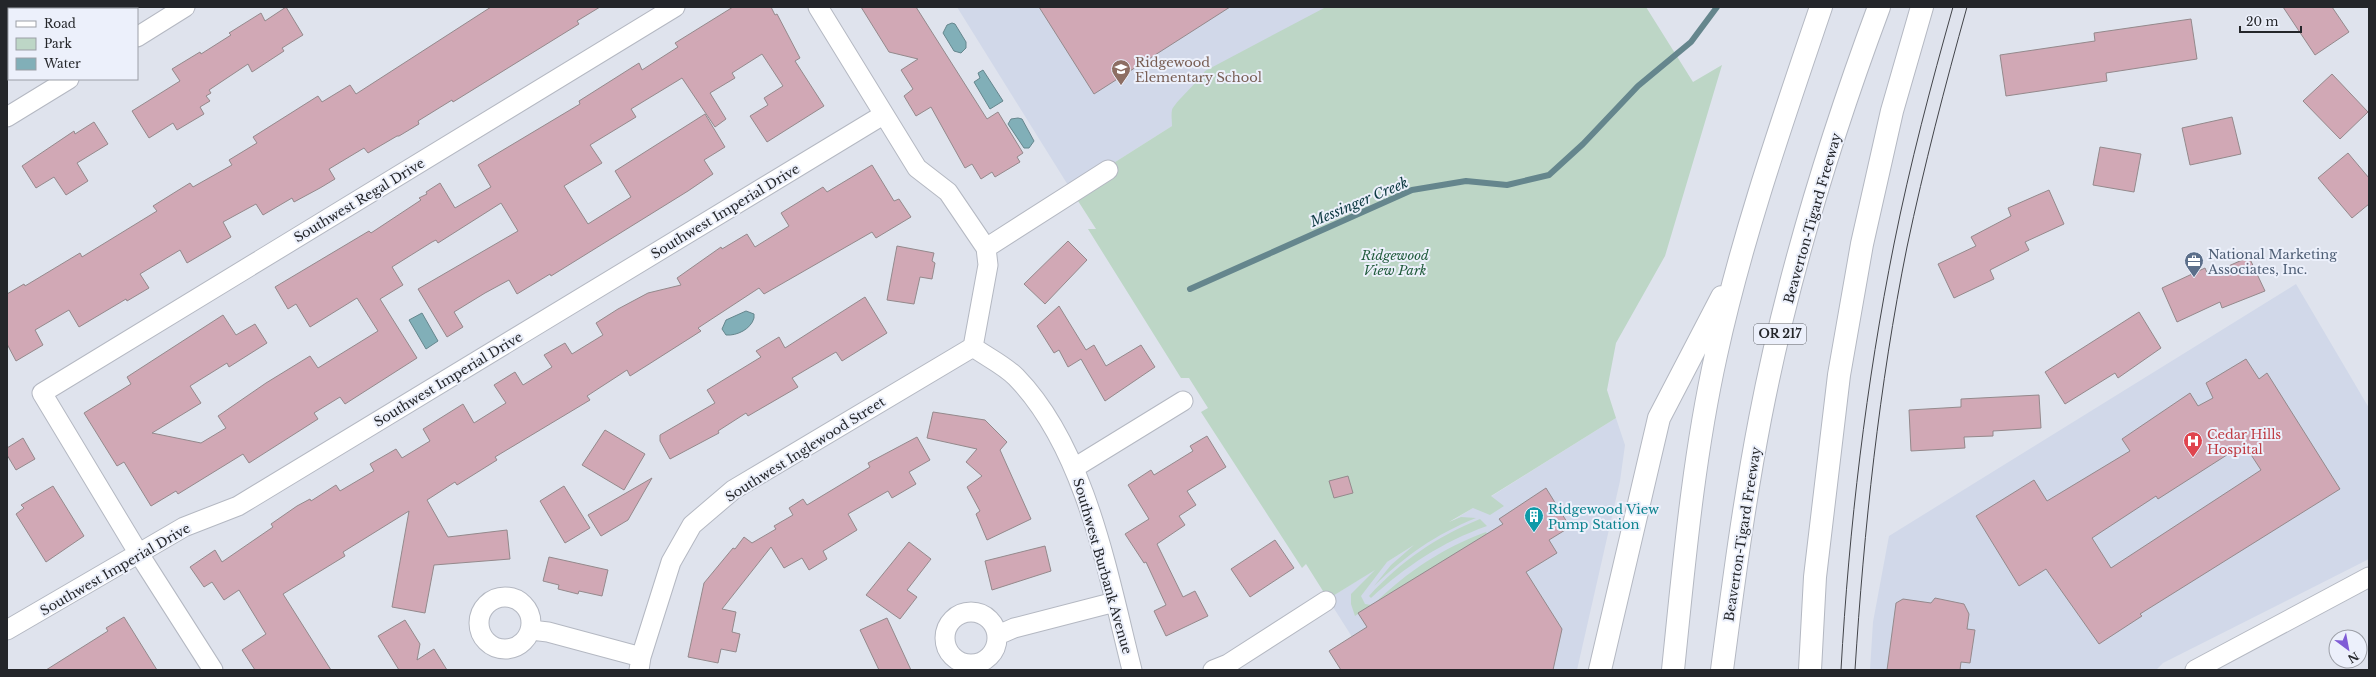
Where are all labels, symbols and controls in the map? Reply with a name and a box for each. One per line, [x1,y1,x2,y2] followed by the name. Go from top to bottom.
[8,8,138,80] legend
[2240,8,2301,34] scale bar
[2246,14,2278,29] text: 20 m
[44,16,76,31] text: Road
[44,36,72,51] text: Park
[1135,54,1262,86] place label: Ridgewood Elementary School
[43,56,81,71] text: Water
[1110,58,1132,86] school or university icon: Ridgewood Elementary School
[1780,130,1845,305] street label: Beaverton-Tigard Freeway
[291,155,428,246] street label: Southwest Regal Drive
[648,160,803,263] street label: Southwest Imperial Drive
[1306,173,1411,231] water label: Messinger Creek
[2207,246,2337,278] place label: National Marketing Associates, Inc.
[1360,247,1429,279] park label: Ridgewood View Park
[2183,250,2205,278] office icon: National Marketing Associates, Inc.
[1754,324,1806,344] road number: OR 217
[371,328,526,431] street label: Southwest Imperial Drive
[722,393,888,506] street label: Southwest Inglewood Street
[2207,426,2281,458] place label: Cedar Hills Hospital
[2182,430,2204,458] hospital icon: Cedar Hills Hospital
[1720,445,1765,623] street label: Beaverton-Tigard Freeway
[1069,476,1136,656] street label: Southwest Burbank Avenue
[1548,501,1659,533] place label: Ridgewood View Pump Station
[1523,505,1545,533] building icon: Ridgewood View Pump Station
[37,519,193,619] street label: Southwest Imperial Drive
[2328,629,2368,669] north arrow
[2345,649,2361,667] text: N

